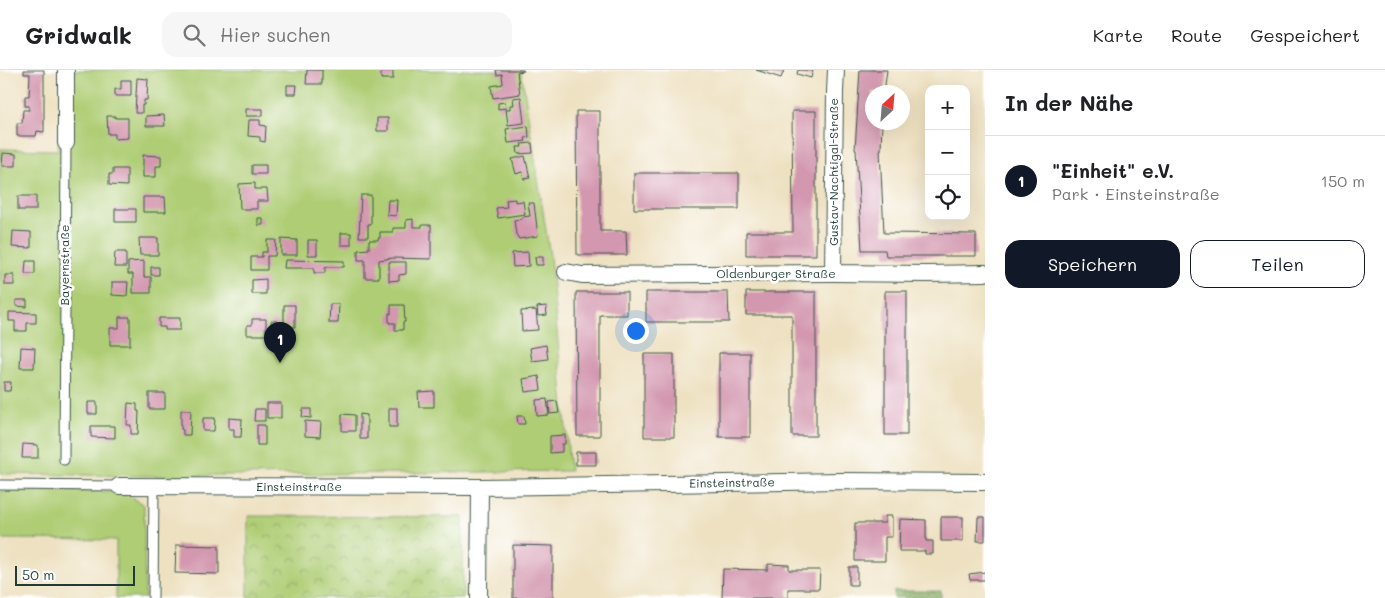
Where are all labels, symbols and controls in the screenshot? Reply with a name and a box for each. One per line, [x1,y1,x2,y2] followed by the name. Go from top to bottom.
[162,12,512,57] search box
[25,19,132,50] text: Gridwalk
[180,21,208,49] icon: search
[220,22,330,47] text: Hier suchen
[1093,23,1143,47] text: Karte
[1171,23,1222,47] text: Route
[1250,23,1360,47] text: Gespeichert
[865,85,910,130] north arrow
[925,85,970,220] map controls
[925,85,970,130] button: +
[1005,89,1133,116] text: In der Nähe
[825,98,841,246] street label: Gustav-Nachtigal-Straße
[925,130,970,175] button: −
[1052,158,1174,183] text: "Einheit" e.V.
[1017,170,1025,191] text: 1
[1321,170,1365,191] text: 150 m
[925,175,970,220] button: locate
[1052,183,1220,204] text: Park · Einsteinstraße
[56,225,72,305] street label: Bayernstraße
[1005,240,1180,288] button: Speichern
[1190,240,1365,288] button: Teilen
[716,265,836,281] street label: Oldenburger Straße
[623,318,649,344] your location
[264,322,296,363] pin: 1
[689,473,775,491] street label: Einsteinstraße
[256,478,342,494] street label: Einsteinstraße
[15,563,135,586] scale bar
[22,565,54,584] text: 50 m

